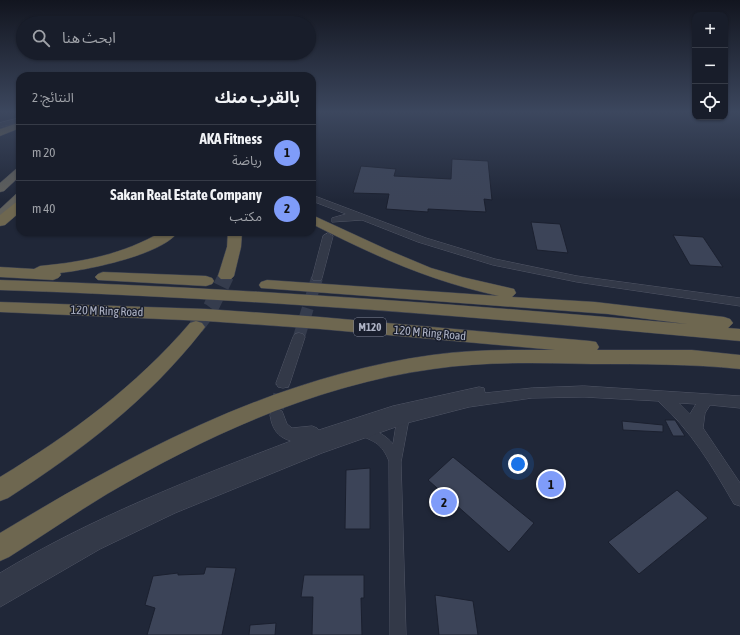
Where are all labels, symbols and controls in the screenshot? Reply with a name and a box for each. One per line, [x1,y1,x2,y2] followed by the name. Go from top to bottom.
[692,12,728,120] map controls
[692,12,728,48] button: +
[16,16,316,60] search box
[30,27,52,49] icon: search
[62,29,116,46] text: ابحث هنا
[692,48,728,84] button: −
[692,84,728,120] button: locate
[215,87,300,107] text: بالقرب منك
[32,90,74,105] text: النتائج: 2
[199,130,262,147] text: AKA Fitness
[32,145,55,160] text: 20 m
[284,145,290,160] text: 1
[232,153,262,168] text: رياضة
[110,186,262,203] text: Sakan Real Estate Company
[32,201,55,216] text: 40 m
[284,201,290,216] text: 2
[230,209,262,224] text: مكتب
[71,303,143,319] street label: 120 M Ring Road
[354,318,386,336] road number: M120
[393,323,467,343] street label: 120 M Ring Road
[508,454,528,474] your location
[538,469,564,499] pin: 1
[431,487,457,517] pin: 2

